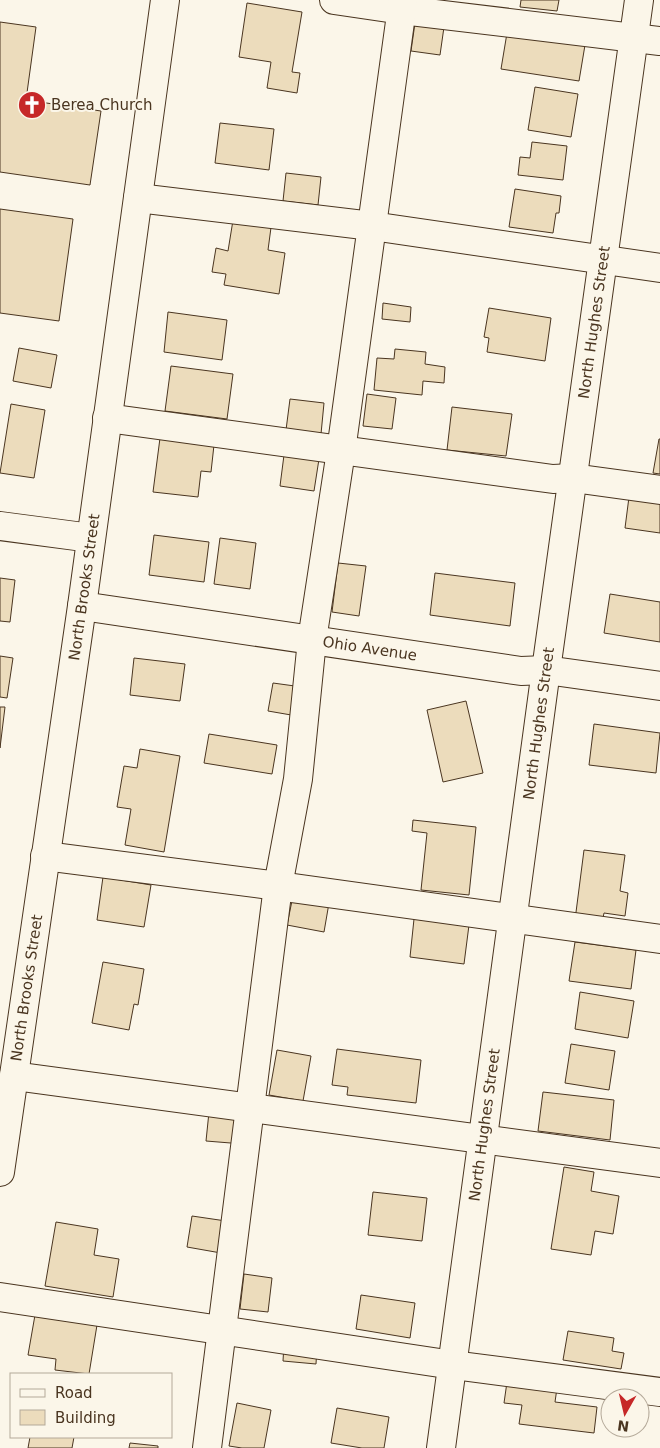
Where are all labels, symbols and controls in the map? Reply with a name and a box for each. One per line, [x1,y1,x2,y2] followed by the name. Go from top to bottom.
[17,90,47,120] church icon: Berea Church
[51,96,153,114] place label: Berea Church
[575,245,614,400] street label: North Hughes Street
[65,512,104,662] street label: North Brooks Street
[321,633,418,665] street label: Ohio Avenue
[520,646,558,801] street label: North Hughes Street
[7,913,46,1063] street label: North Brooks Street
[465,1047,504,1202] street label: North Hughes Street
[10,1373,172,1438] legend
[55,1384,93,1402] text: Road
[600,1388,650,1438] north arrow
[55,1409,116,1427] text: Building
[616,1417,630,1435] text: N

